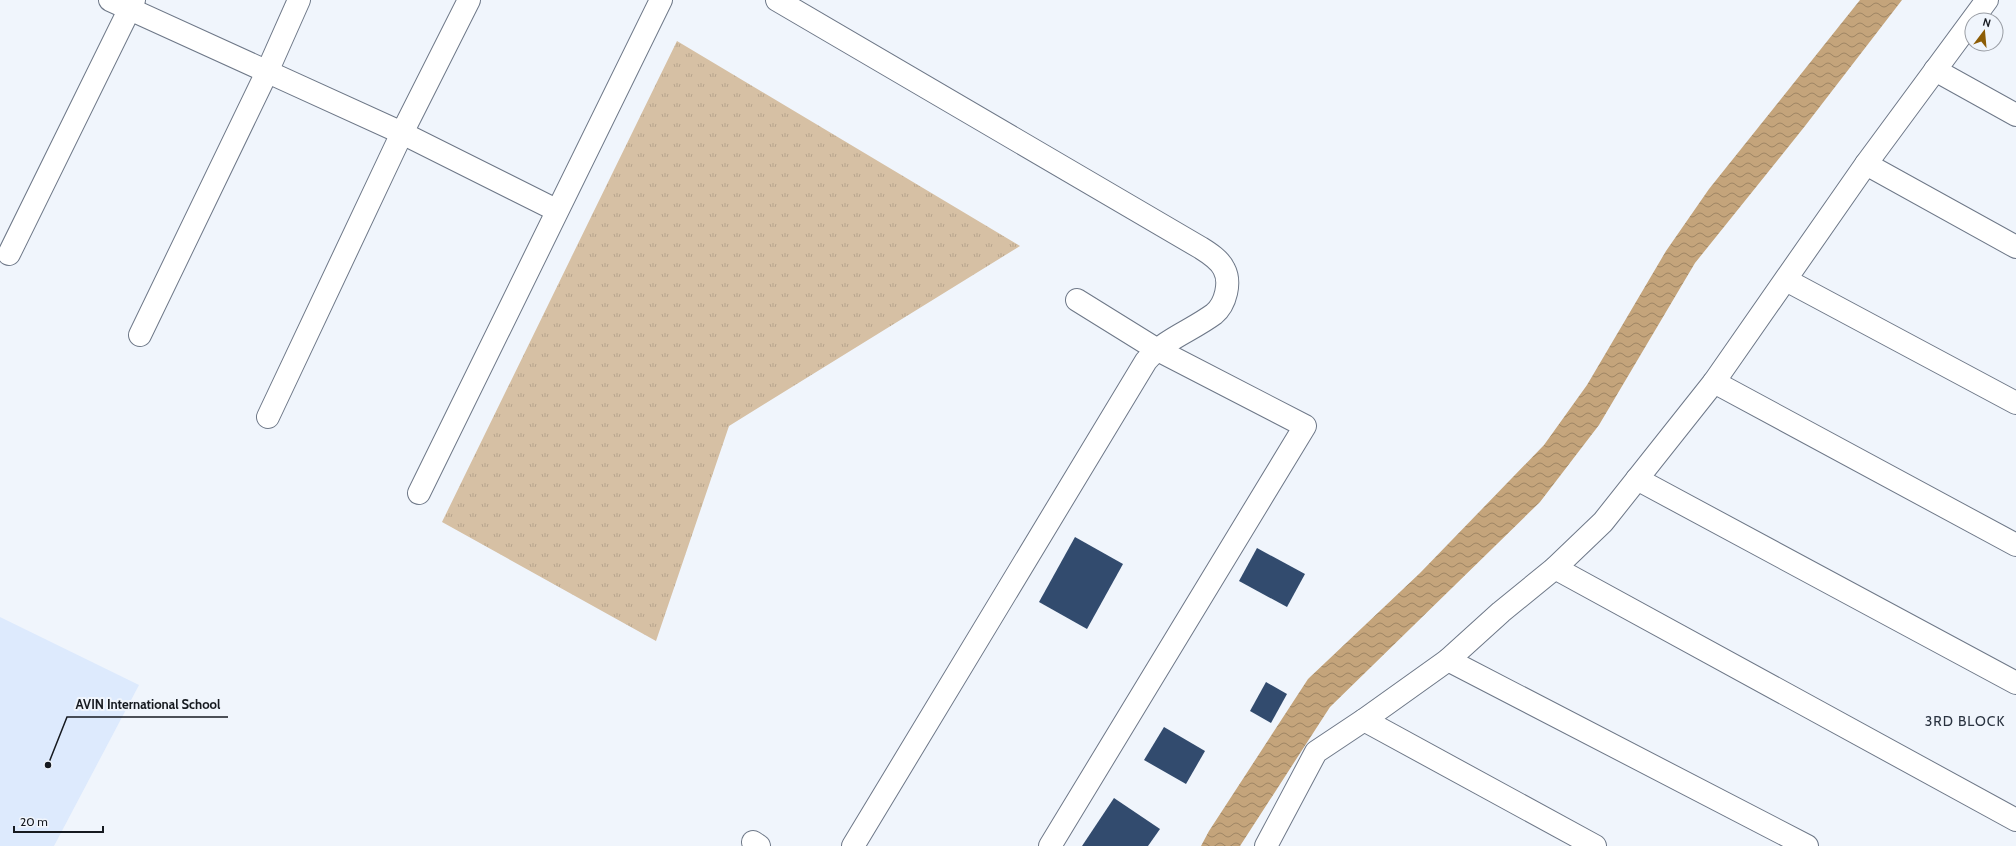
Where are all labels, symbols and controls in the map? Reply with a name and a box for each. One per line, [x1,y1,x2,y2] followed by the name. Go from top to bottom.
[1964,12,2004,52] north arrow
[1981,15,1992,30] text: N
[67,692,228,717] callout: AVIN International School
[76,696,221,712] text: AVIN International School
[1925,712,2005,730] district label: 3RD BLOCK
[14,808,103,834] scale bar
[20,814,48,829] text: 20 m

